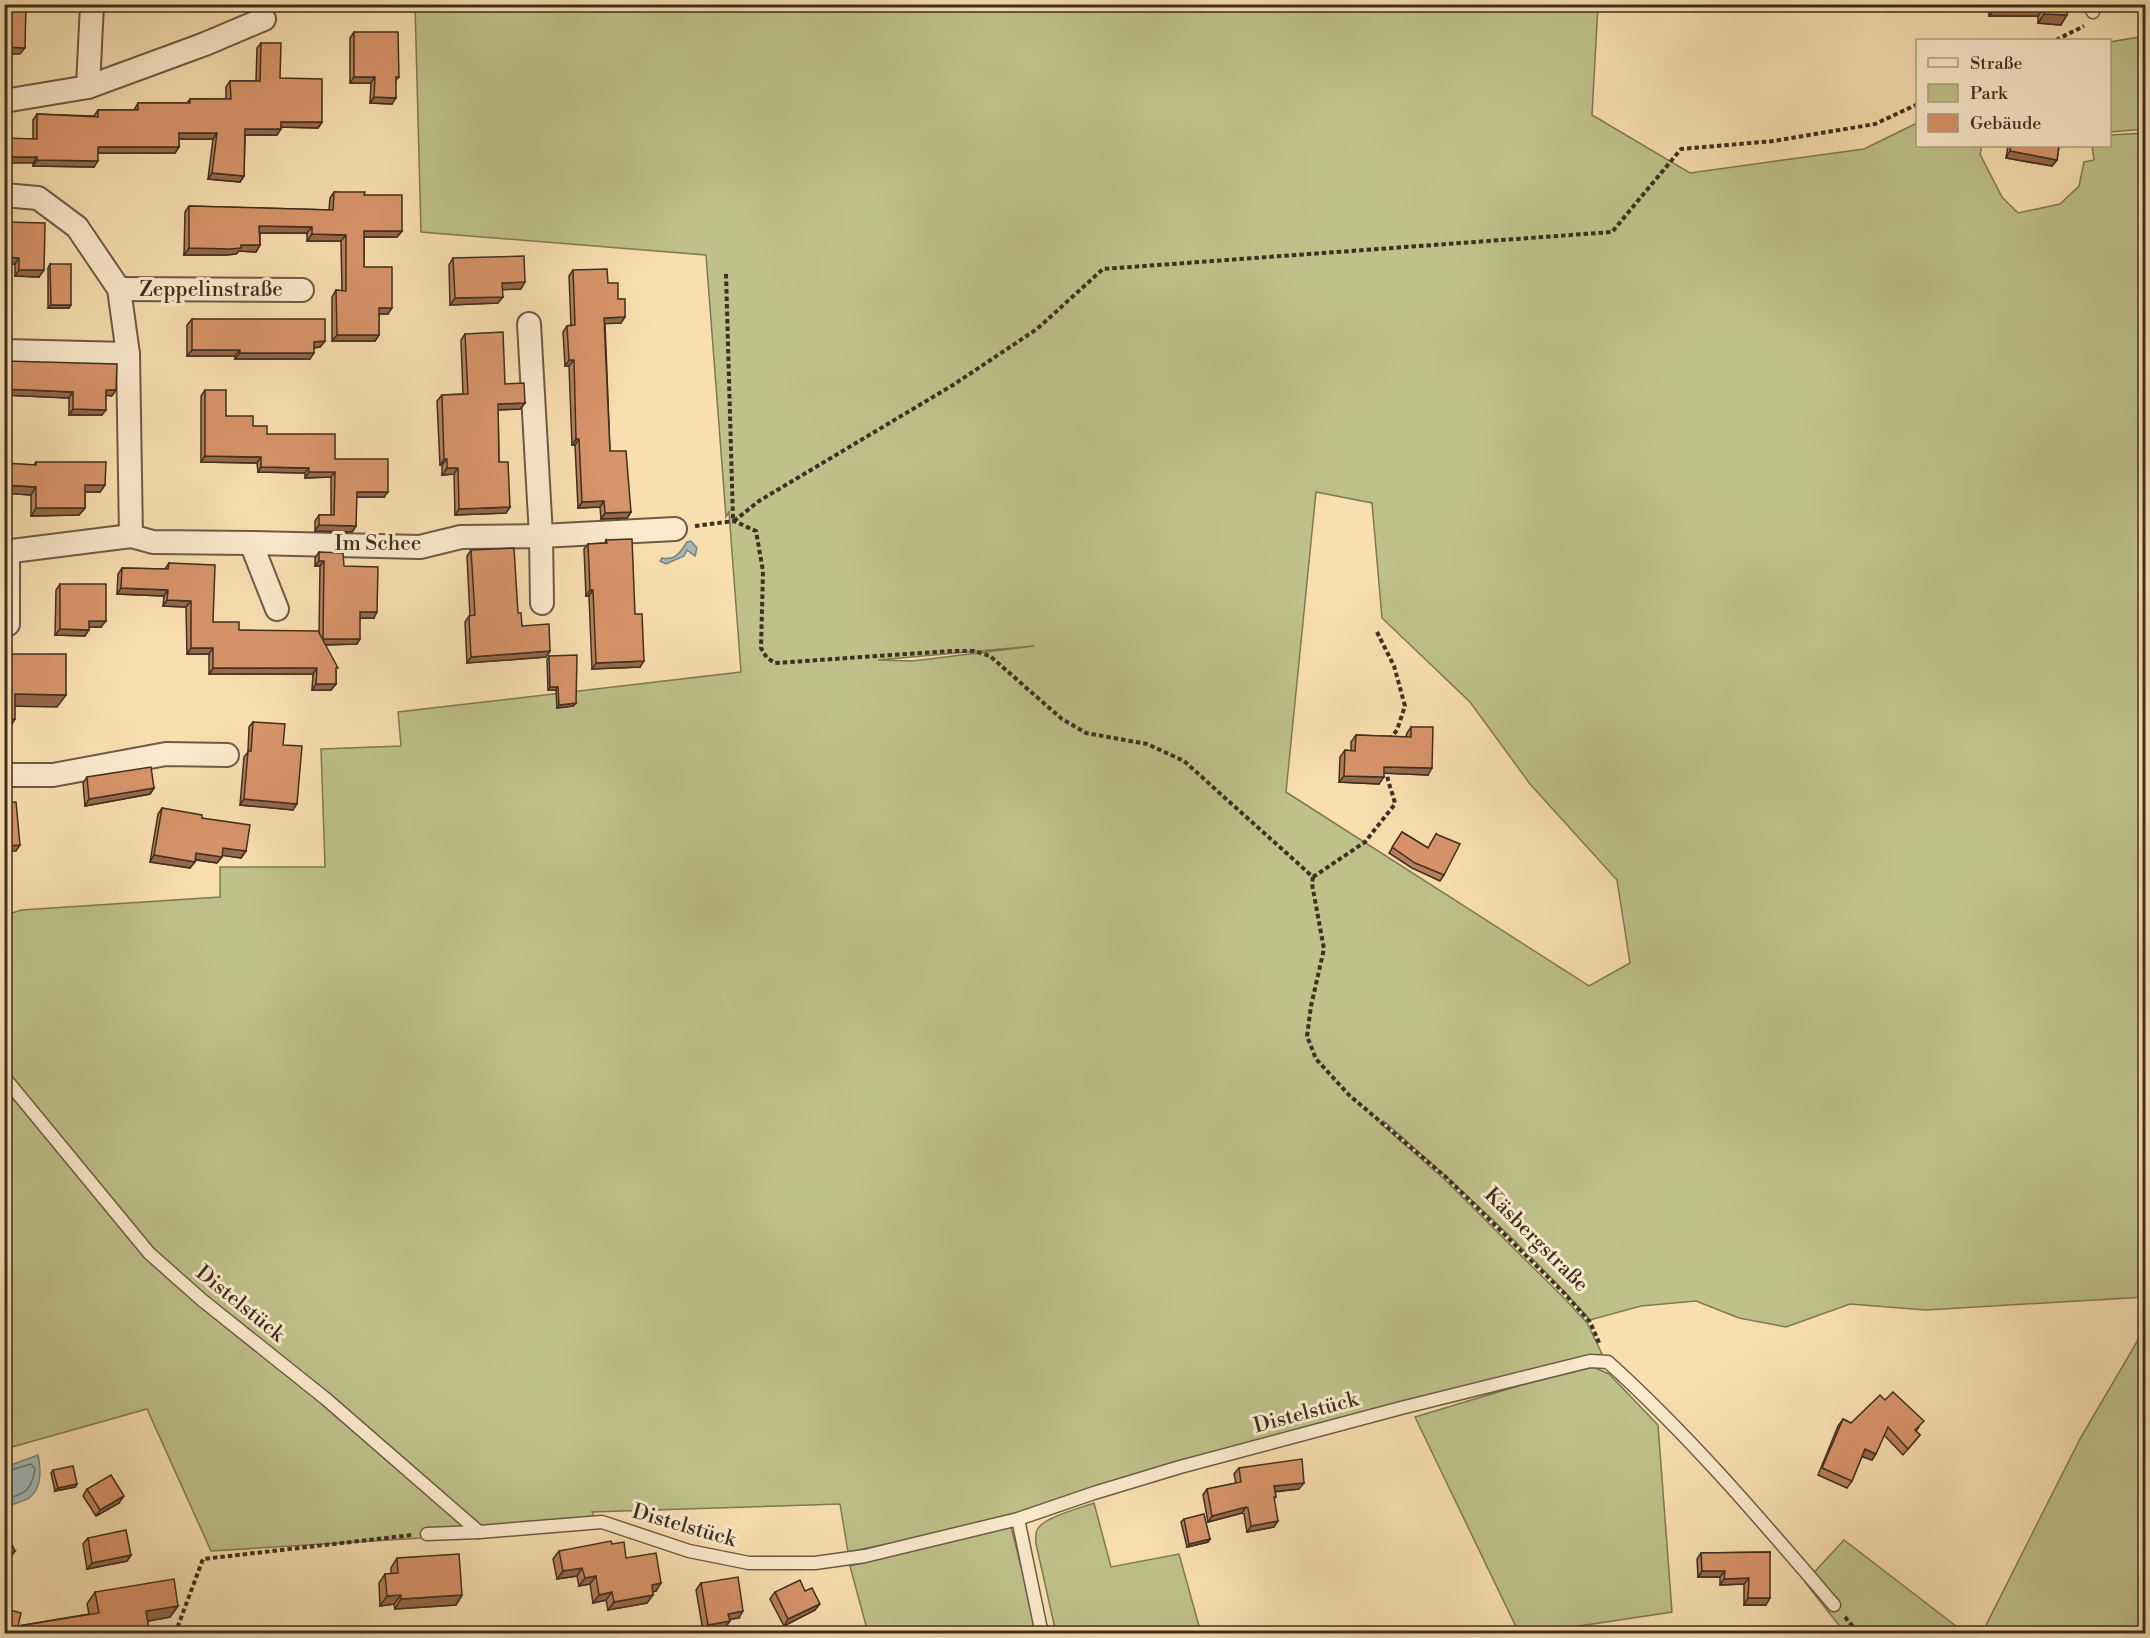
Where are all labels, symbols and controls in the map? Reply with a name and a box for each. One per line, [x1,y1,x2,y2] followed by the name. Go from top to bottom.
[1916,39,2111,147] legend
[1970,52,2023,75] text: Straße
[1970,82,2009,105] text: Park
[1970,112,2041,135] text: Gebäude
[139,277,283,303] street label: Zeppelinstraße
[335,531,421,557] street label: Im Schee
[1478,1182,1594,1298] street label: Käsbergstraße
[190,1260,291,1348] street label: Distelstück
[1251,1386,1362,1439] street label: Distelstück
[629,1499,740,1554] street label: Distelstück

